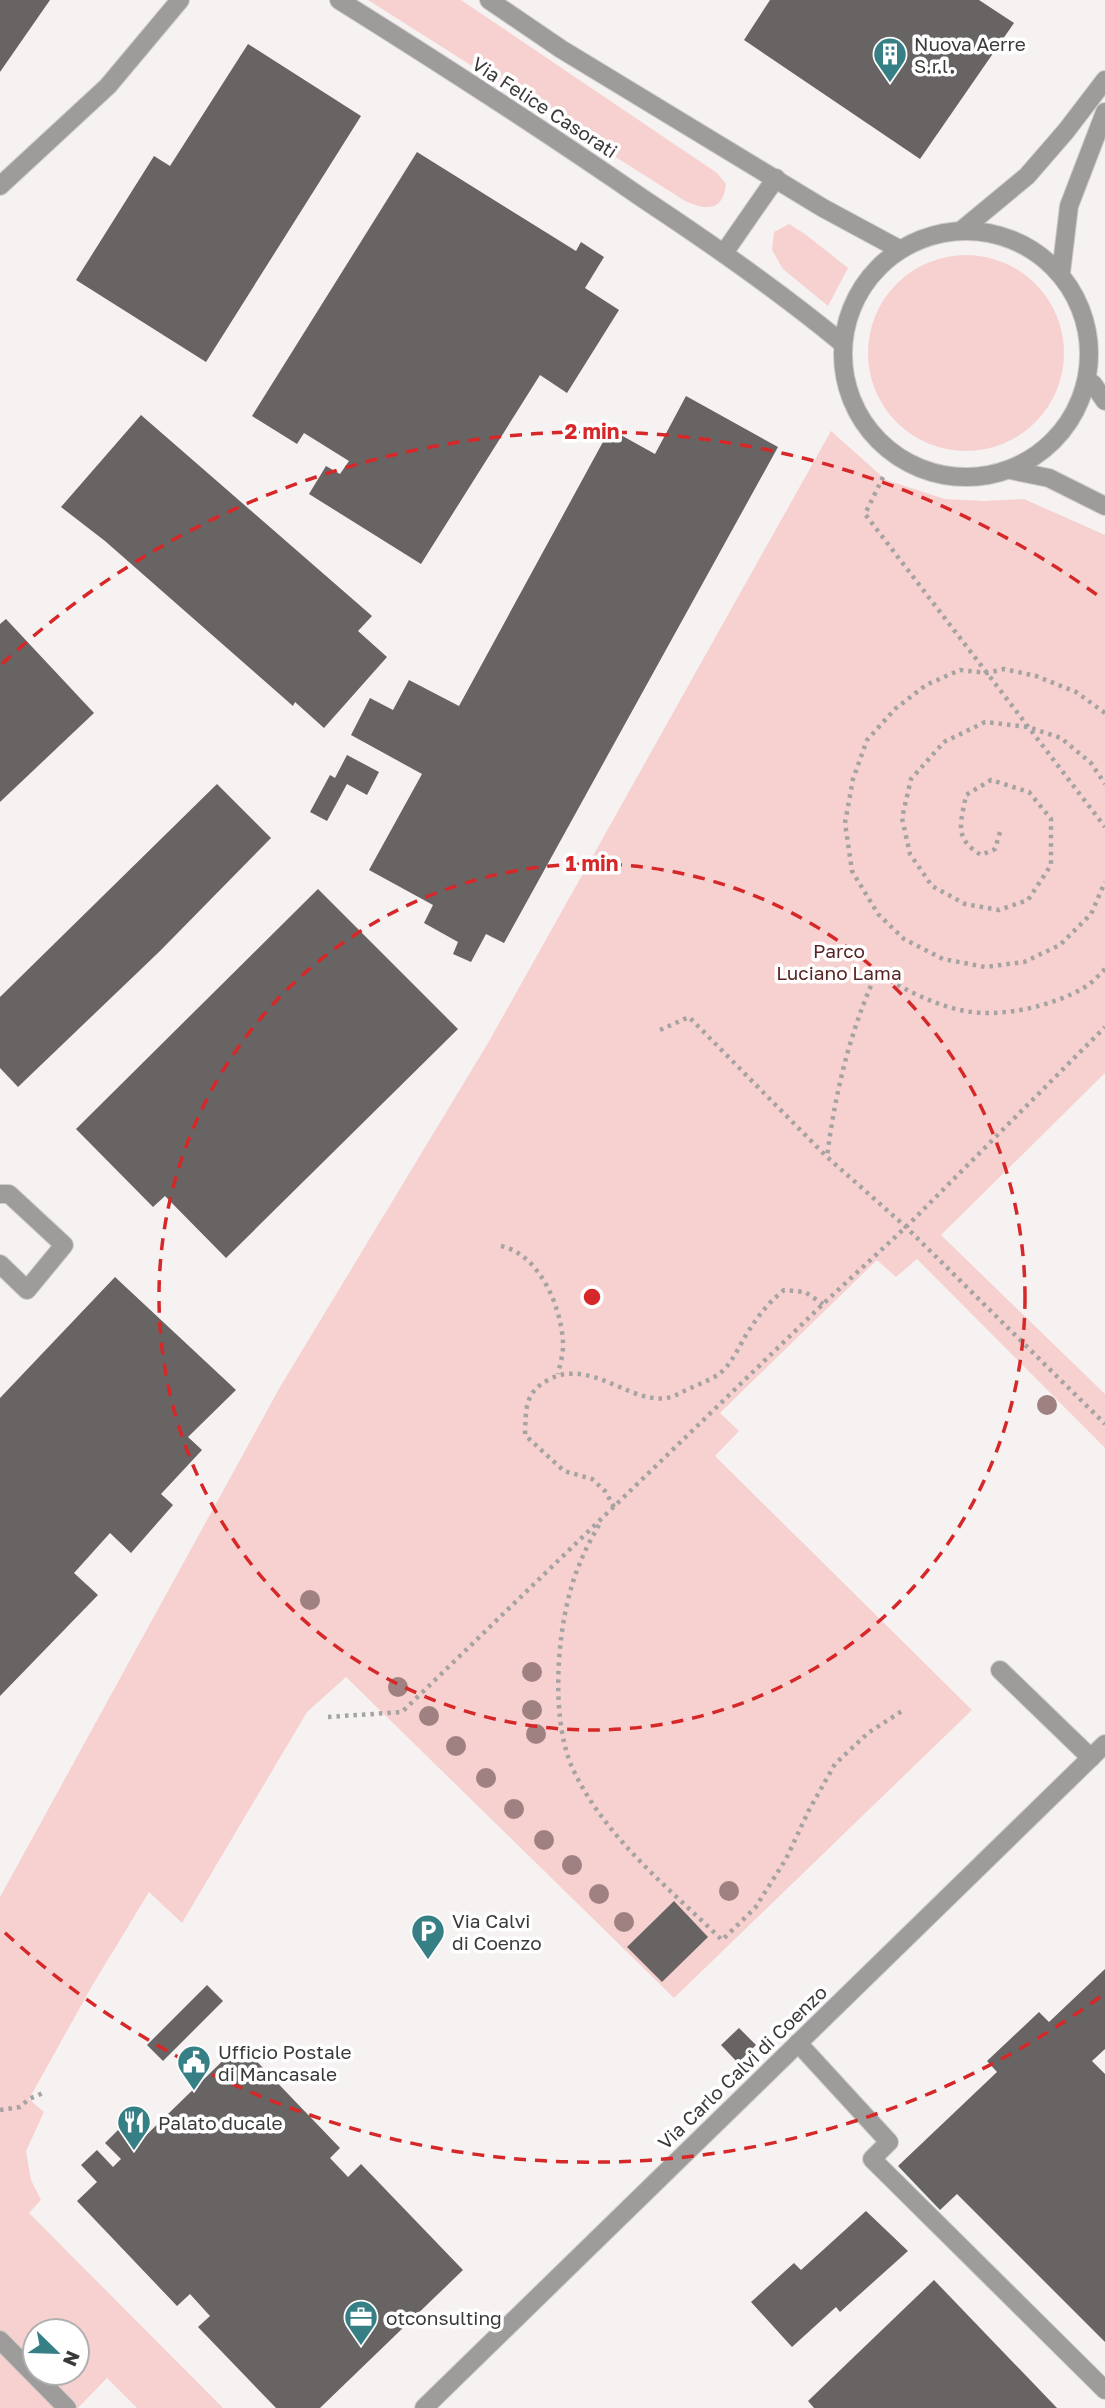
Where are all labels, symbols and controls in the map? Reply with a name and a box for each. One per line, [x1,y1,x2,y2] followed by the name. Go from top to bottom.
[914,32,1026,77] place label: Nuova Aerre S.r.l.
[871,35,909,84] building icon: Nuova Aerre S.r.l.
[468,52,622,162] street label: Via Felice Casorati
[565,418,619,444] text: 2 min
[566,850,618,876] text: 1 min
[776,939,902,984] park label: Parco Luciano Lama
[580,1285,604,1309] centre of rings
[452,1909,542,1954] place label: Via Calvi di Coenzo
[409,1912,447,1961] parking icon: Via Calvi di Coenzo
[653,1980,831,2154] street label: Via Carlo Calvi di Coenzo
[218,2040,352,2085] place label: Ufficio Postale di Mancasale
[175,2043,213,2092] public building icon: Ufficio Postale di Mancasale
[115,2103,153,2152] restaurant icon: Palato ducale
[158,2111,283,2134] place label: Palato ducale
[342,2298,380,2347] office icon: otconsulting
[386,2306,502,2329] place label: otconsulting
[21,2317,91,2387] north arrow
[59,2348,86,2370] text: N

